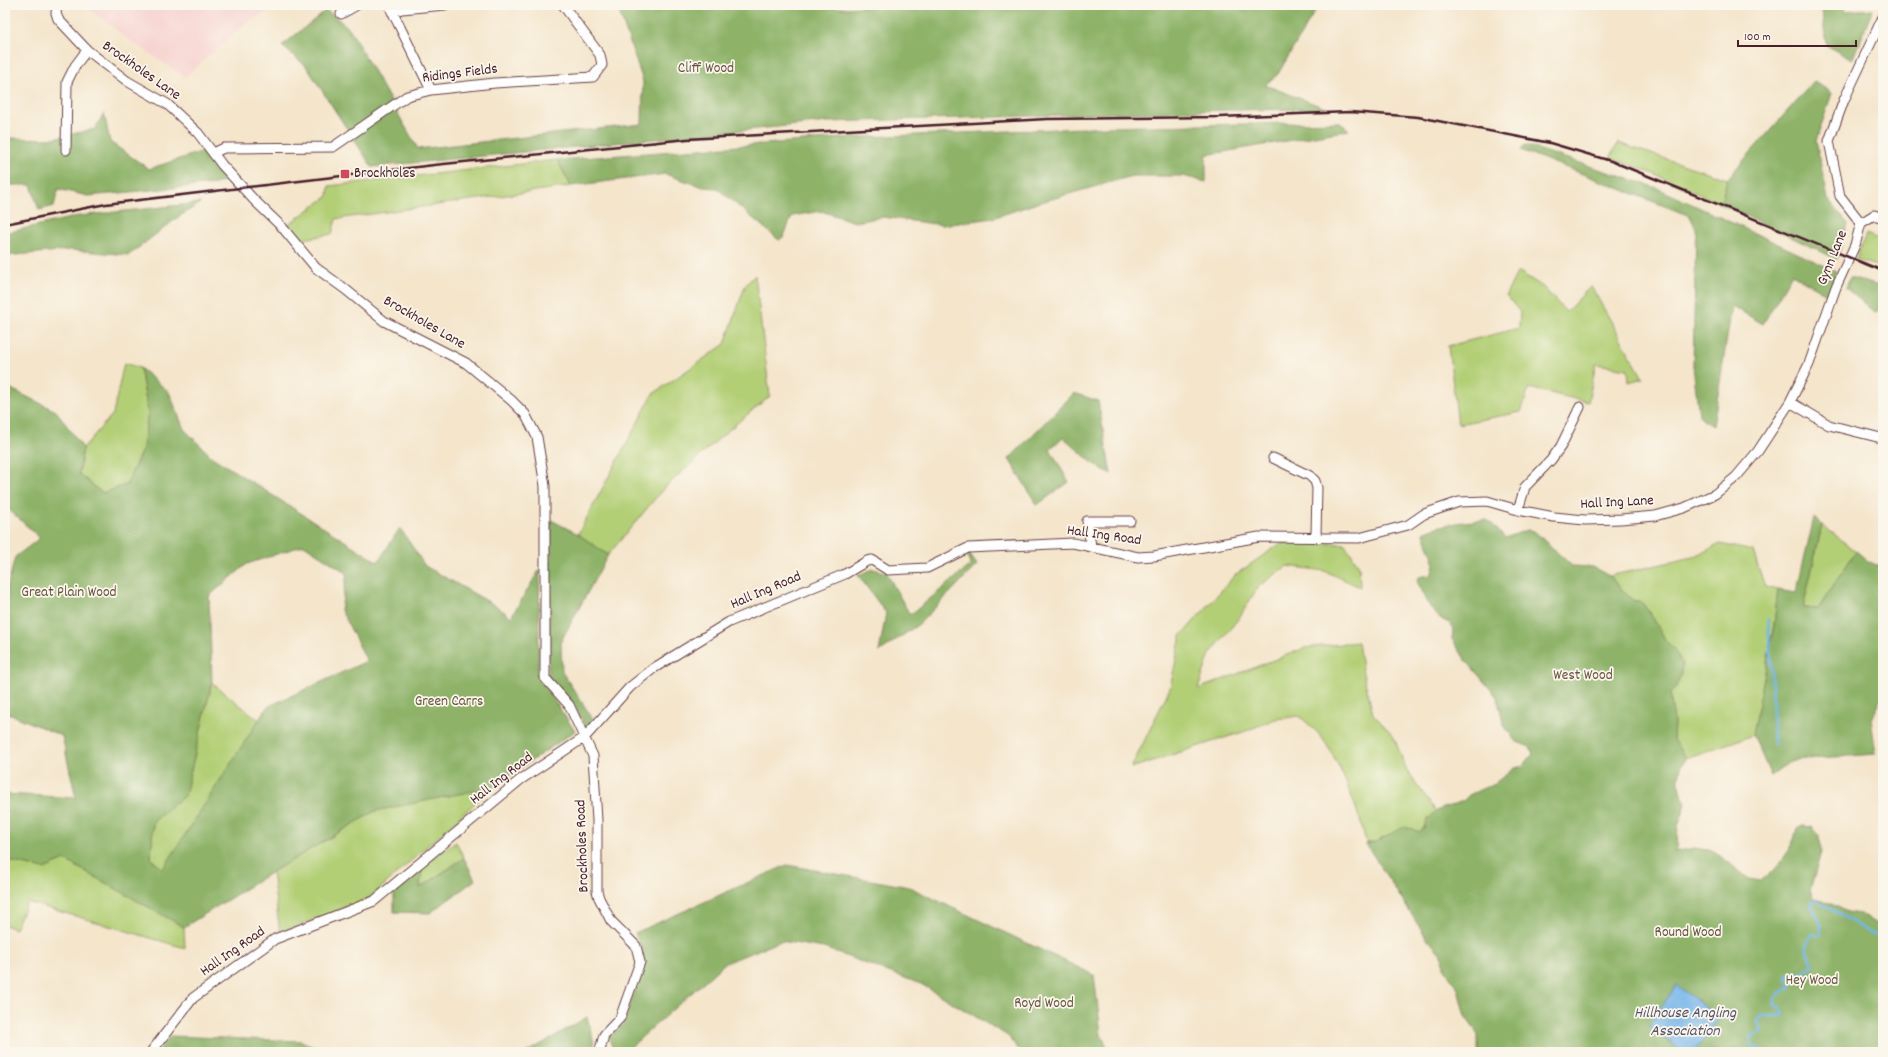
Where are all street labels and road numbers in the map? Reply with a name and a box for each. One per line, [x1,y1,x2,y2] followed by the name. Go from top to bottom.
[97,36,185,107] street label: Brockholes Lane
[421,58,499,90] street label: Ridings Fields
[1812,227,1854,289] street label: Gynn Lane
[379,291,470,356] street label: Brockholes Lane
[1580,490,1655,516] street label: Hall Ing Lane
[1065,520,1143,552] street label: Hall Ing Road
[727,566,805,616] street label: Hall Ing Road
[466,747,538,811] street label: Hall Ing Road
[570,799,596,893] street label: Brockholes Road
[196,921,270,983] street label: Hall Ing Road

